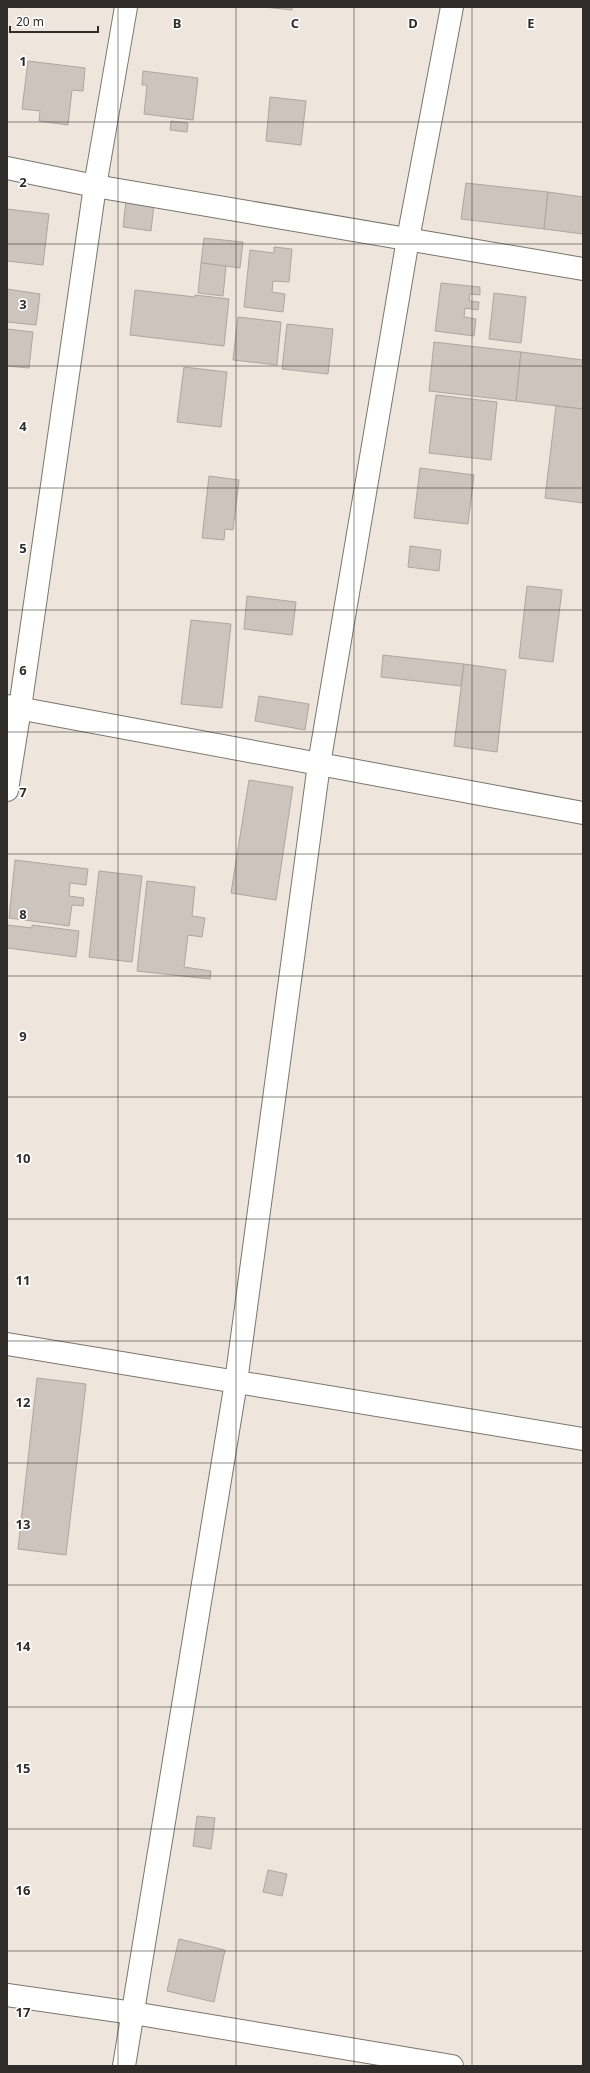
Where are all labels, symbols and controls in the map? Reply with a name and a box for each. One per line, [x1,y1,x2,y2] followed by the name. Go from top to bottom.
[10,8,98,34] scale bar
[16,13,44,30] text: 20 m
[173,14,181,32] text: B
[291,14,299,32] text: C
[408,14,418,32] text: D
[527,14,535,32] text: E
[19,52,27,70] text: 1
[19,173,27,191] text: 2
[19,295,27,313] text: 3
[19,417,27,435] text: 4
[19,539,27,557] text: 5
[19,661,27,679] text: 6
[19,783,27,801] text: 7
[19,905,27,923] text: 8
[19,1027,27,1045] text: 9
[16,1149,30,1167] text: 10
[16,1271,30,1289] text: 11
[16,1393,30,1411] text: 12
[16,1515,30,1533] text: 13
[16,1637,31,1655] text: 14
[16,1759,30,1777] text: 15
[16,1881,30,1899] text: 16
[16,2003,30,2021] text: 17

